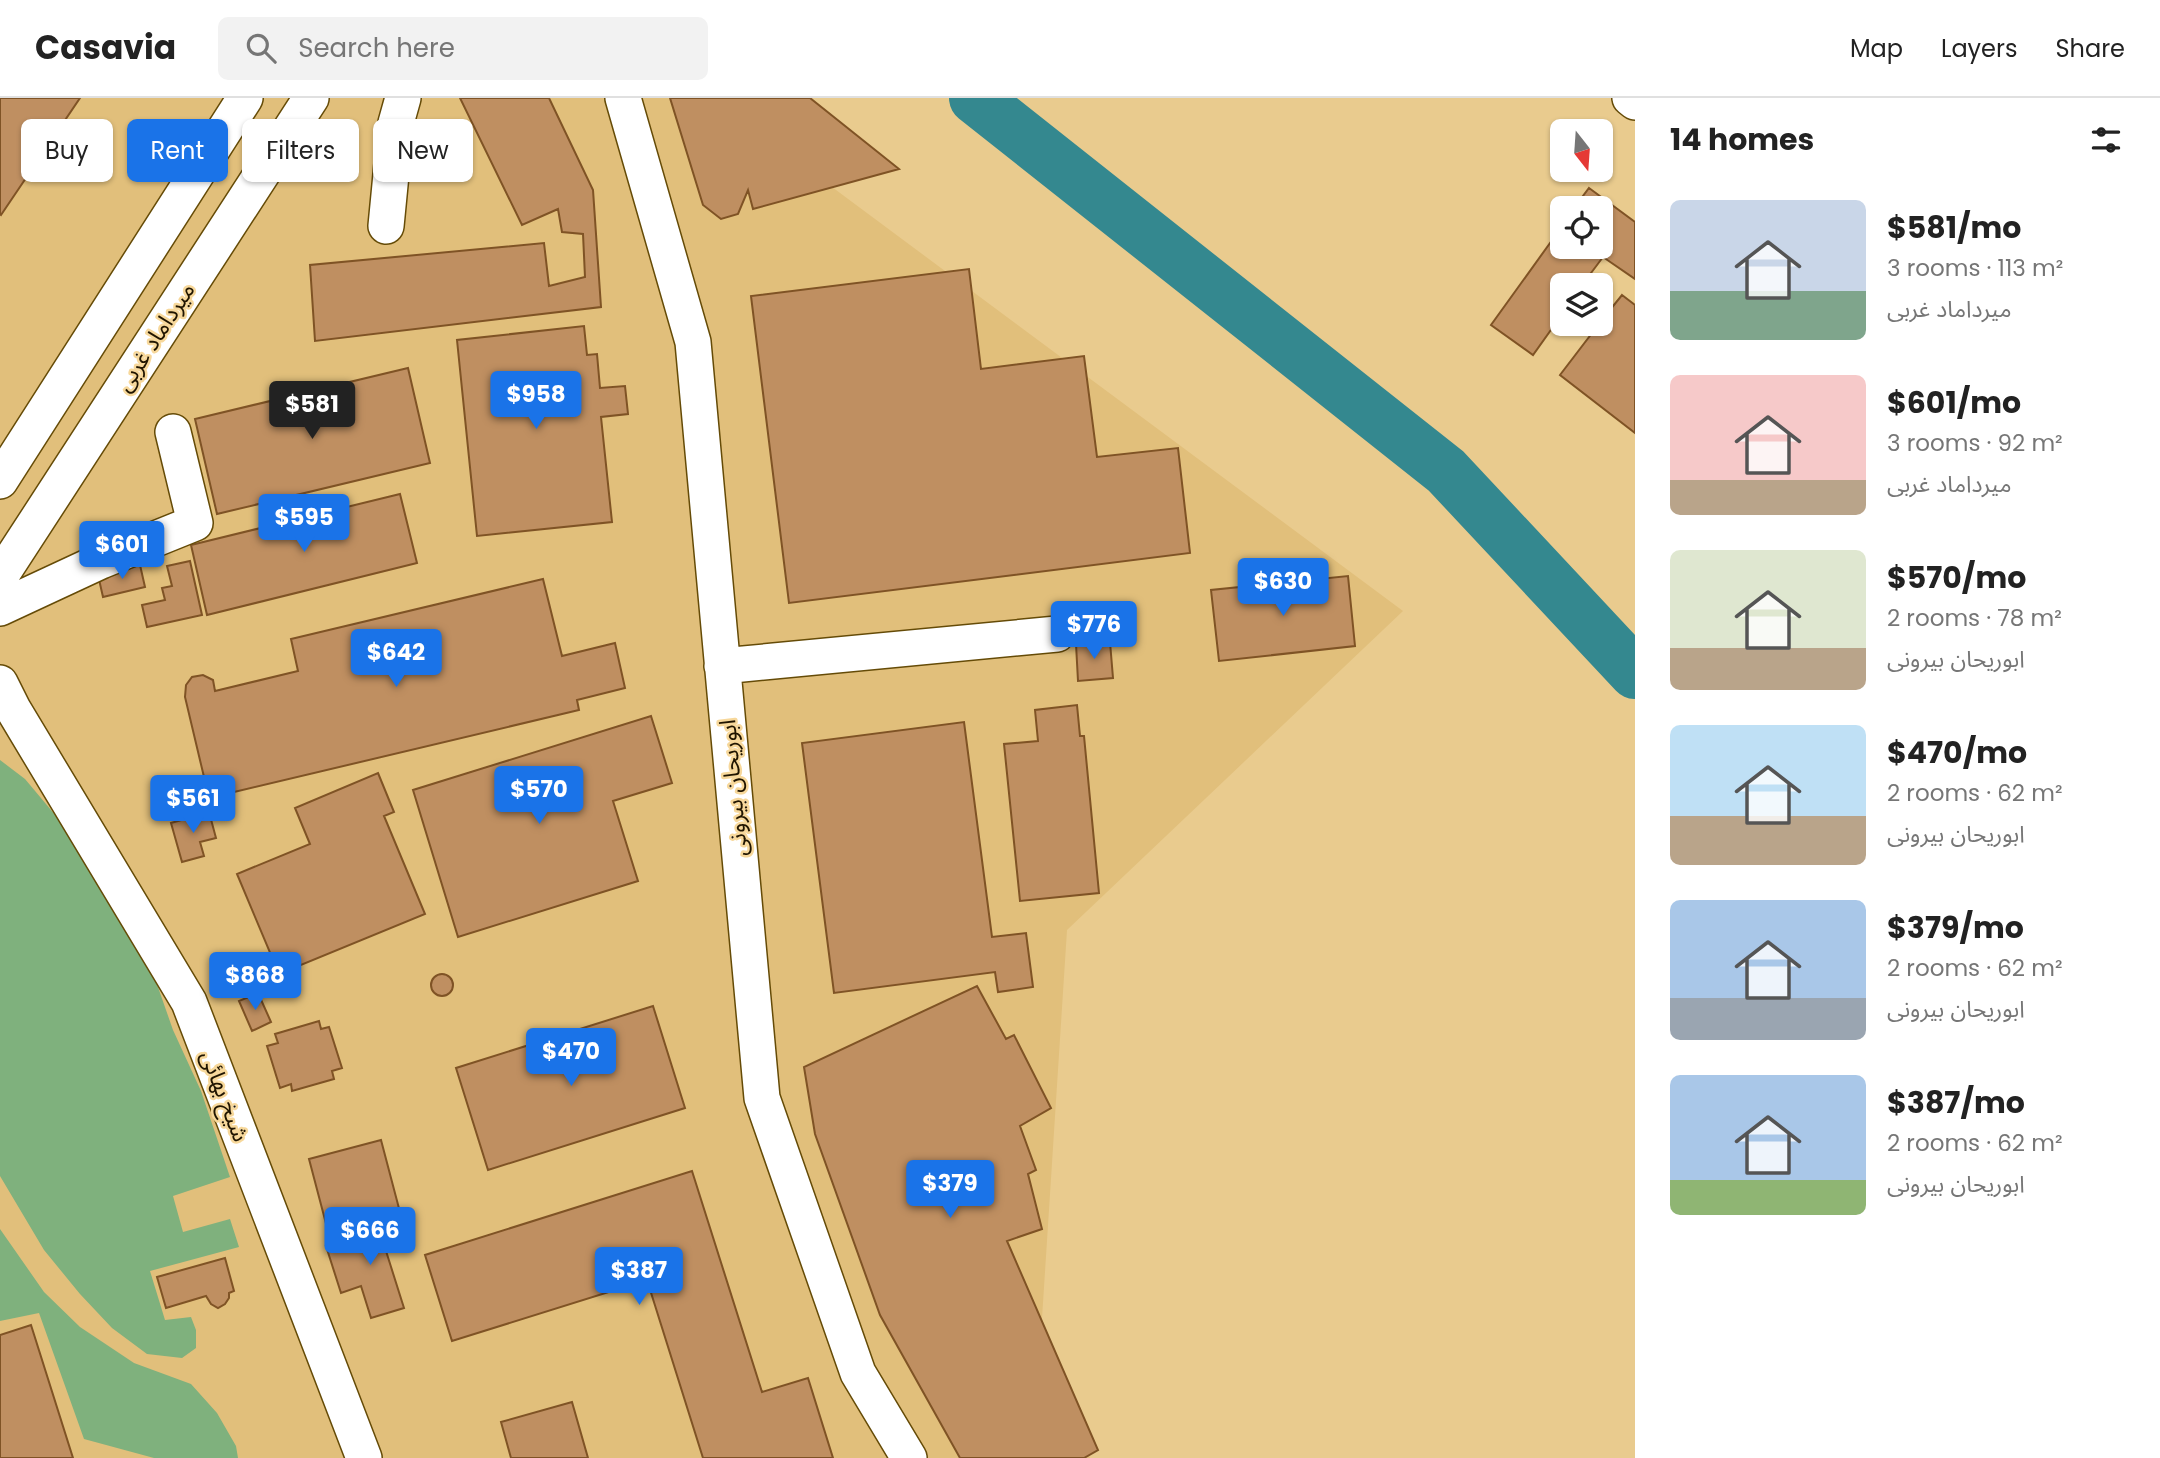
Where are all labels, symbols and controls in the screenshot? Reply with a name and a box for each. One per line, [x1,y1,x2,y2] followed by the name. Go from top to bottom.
[218,17,708,80] search box
[35,24,176,71] text: Casavia
[242,29,280,67] icon: search
[298,30,455,66] text: Search here
[1850,32,1903,65] text: Map
[1941,32,2017,65] text: Layers
[2055,32,2125,65] text: Share
[1670,118,1814,161] text: 14 homes
[21,119,113,182] chip: Buy
[127,119,228,182] chip: Rent
[242,119,359,182] chip: Filters
[373,119,473,182] chip: New
[1550,119,1614,182] north arrow
[1550,119,1613,336] map controls
[2087,121,2125,159] icon: filters
[1550,196,1613,259] button: locate
[1887,206,2021,249] text: $581/mo
[1726,228,1810,312] icon: home
[1887,252,2063,284] text: 3 rooms · 113 m²
[1550,273,1613,336] button: layers
[108,276,202,398] street label: میرداماد غربی
[1887,293,2012,325] text: میرداماد غربی
[495,372,577,431] pin: $958
[506,378,566,410] text: $958
[1887,381,2021,424] text: $601/mo
[271,382,353,441] pin: $581
[285,388,339,420] text: $581
[1726,403,1810,487] icon: home
[1887,427,2063,459] text: 3 rooms · 92 m²
[1887,468,2012,500] text: میرداماد غربی
[263,494,345,554] pin: $595
[274,501,334,533] text: $595
[81,522,163,581] pin: $601
[95,528,149,560] text: $601
[1887,556,2026,599] text: $570/mo
[1242,559,1324,618] pin: $630
[1254,565,1312,597] text: $630
[1726,578,1810,662] icon: home
[1053,602,1135,661] pin: $776
[1887,602,2062,634] text: 2 rooms · 78 m²
[1067,608,1121,640] text: $776
[355,630,437,689] pin: $642
[367,636,425,668] text: $642
[1887,643,2025,675] text: ابوریحان بیرونی
[711,718,755,858] street label: ابوریحان بیرونی
[1887,731,2027,774] text: $470/mo
[1726,753,1810,837] icon: home
[498,766,580,826] pin: $570
[510,773,568,805] text: $570
[152,776,234,835] pin: $561
[1887,777,2063,809] text: 2 rooms · 62 m²
[166,782,220,814] text: $561
[1887,818,2025,850] text: ابوریحان بیرونی
[1887,906,2024,949] text: $379/mo
[1726,928,1810,1012] icon: home
[1887,952,2063,984] text: 2 rooms · 62 m²
[214,953,296,1012] pin: $868
[225,959,285,991] text: $868
[1887,993,2025,1025] text: ابوریحان بیرونی
[530,1028,612,1088] pin: $470
[542,1035,600,1067] text: $470
[192,1046,257,1147] street label: شیخ بهائی
[1887,1081,2025,1124] text: $387/mo
[1726,1103,1810,1187] icon: home
[1887,1127,2063,1159] text: 2 rooms · 62 m²
[909,1160,991,1220] pin: $379
[922,1167,978,1199] text: $379
[1887,1168,2025,1200] text: ابوریحان بیرونی
[329,1208,411,1267] pin: $666
[340,1214,400,1246] text: $666
[598,1248,680,1307] pin: $387
[611,1254,667,1286] text: $387

